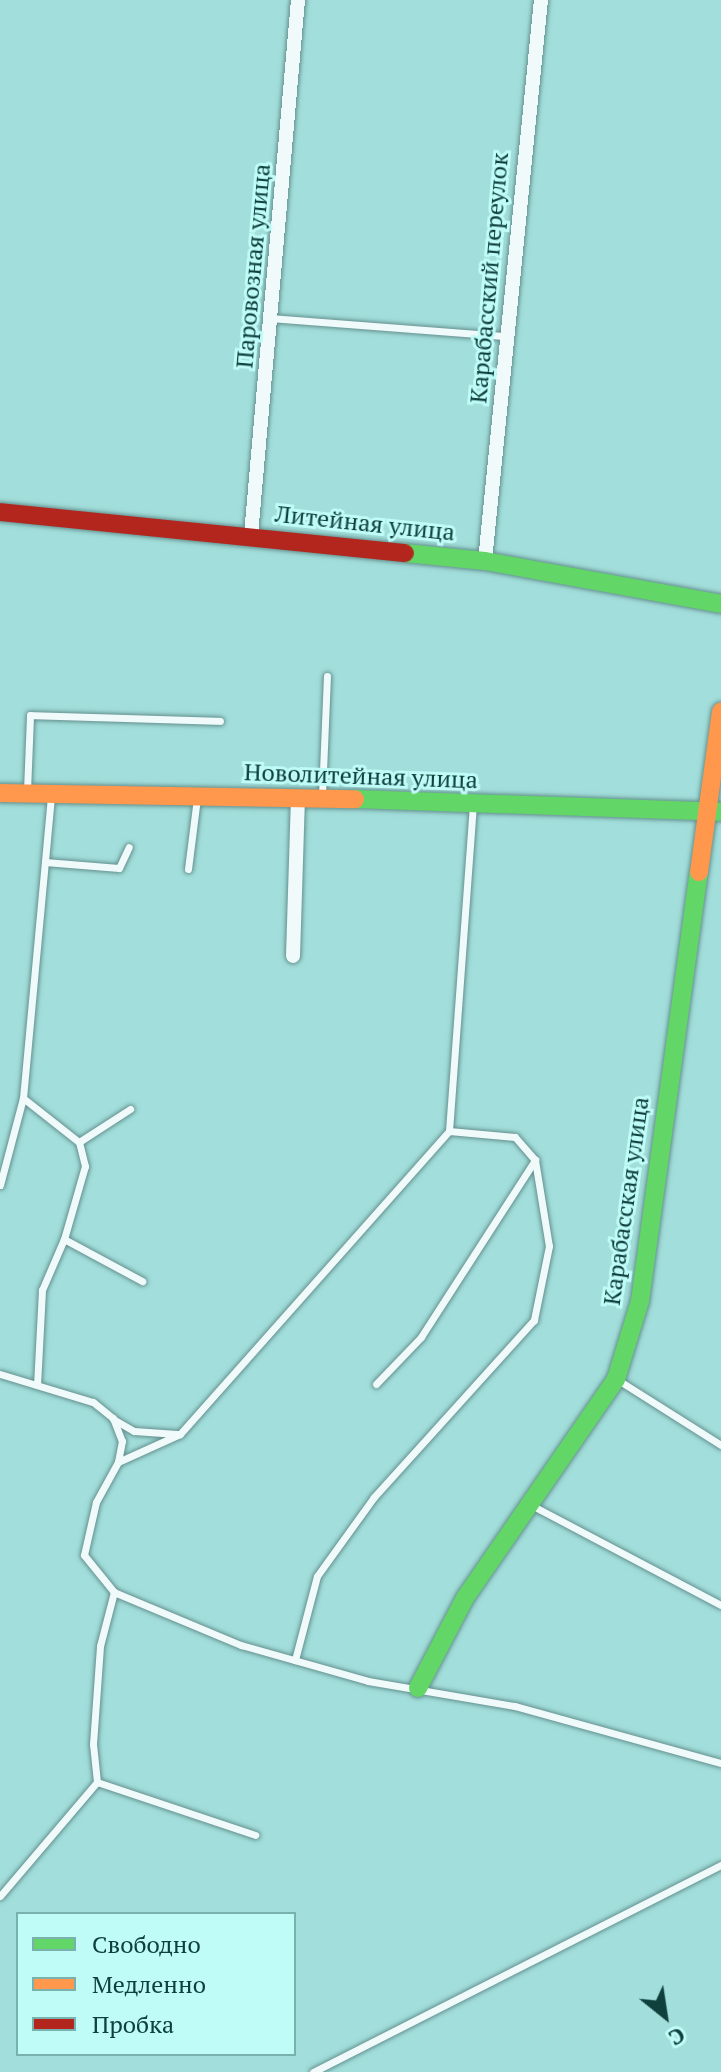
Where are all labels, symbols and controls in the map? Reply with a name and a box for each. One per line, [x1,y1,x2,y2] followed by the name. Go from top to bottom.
[464,152,514,404] street label: Карабасский переулок
[230,163,276,369] street label: Паровозная улица
[274,499,456,547] street label: Литейная улица
[244,758,478,794] street label: Новолитейная улица
[597,1095,655,1307] street label: Карабасская улица
[16,1912,296,2056] legend
[92,1928,201,1960] text: Свободно
[92,1968,206,2000] text: Медленно
[625,1976,705,2056] north arrow
[92,2008,174,2040] text: Пробка
[664,2021,691,2053] text: С

